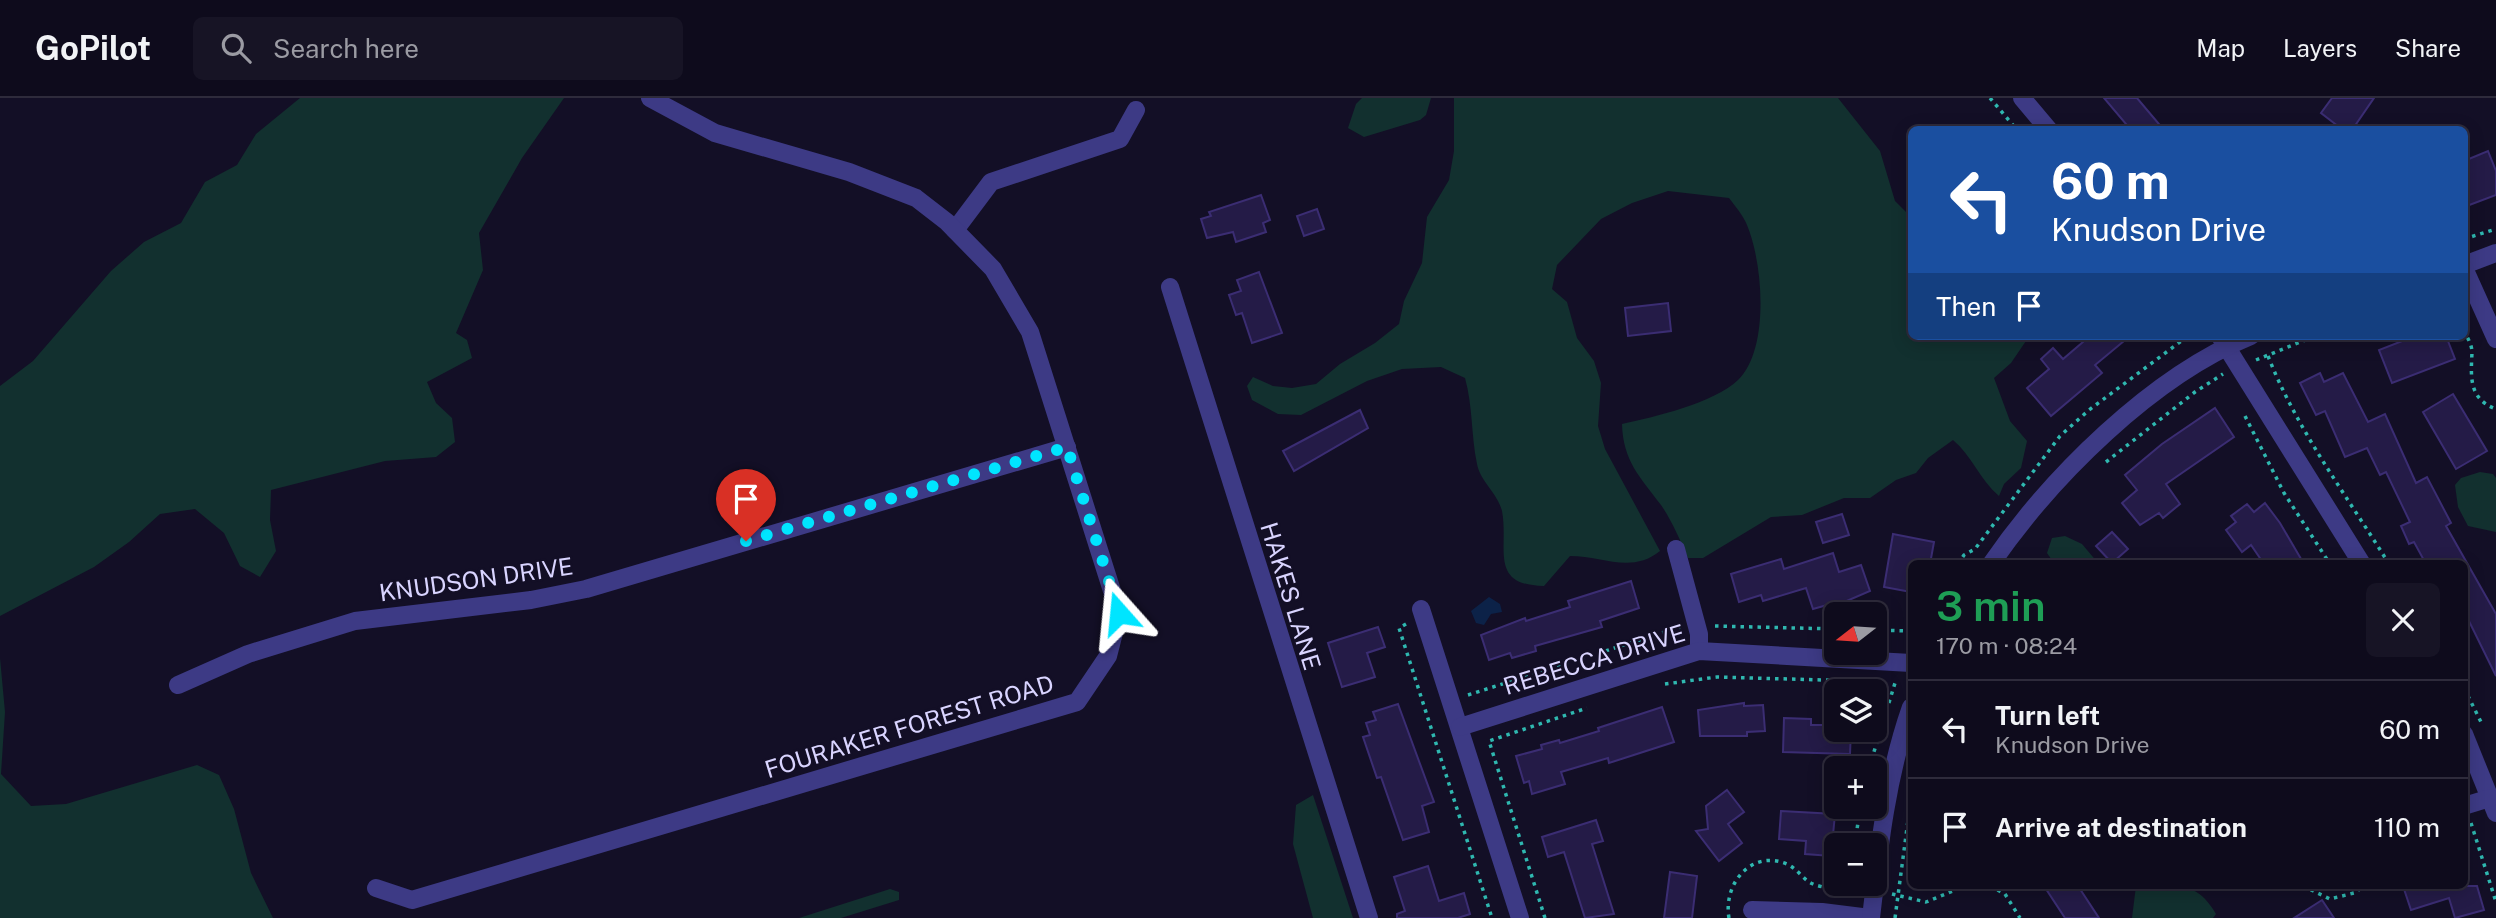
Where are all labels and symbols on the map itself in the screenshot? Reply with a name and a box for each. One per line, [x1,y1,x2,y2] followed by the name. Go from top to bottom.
[716,469,776,541] pin
[1255,519,1327,673] street label: HAKES LANE
[377,552,575,606] street label: KNUDSON DRIVE
[1082,576,1156,650] position arrow
[1824,602,1886,665] north arrow
[1500,618,1688,700] street label: REBECCA DRIVE
[761,669,1057,783] street label: FOURAKER FOREST ROAD

